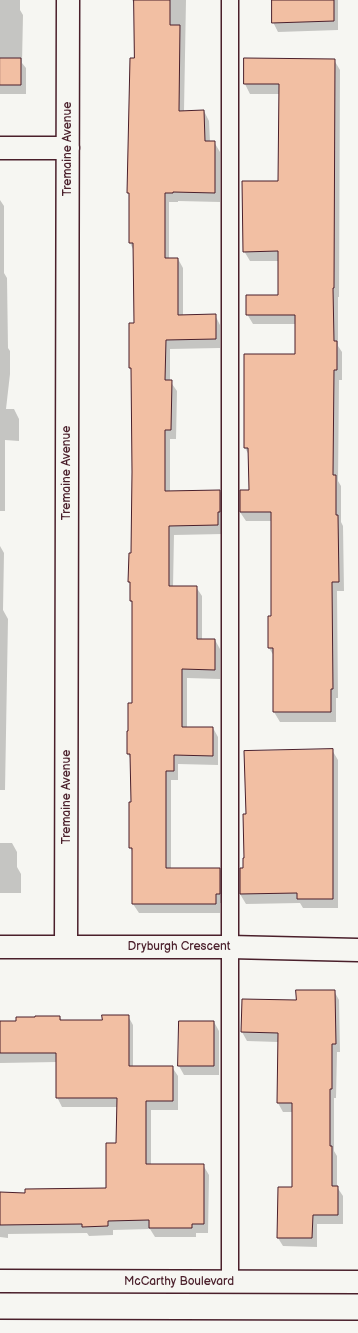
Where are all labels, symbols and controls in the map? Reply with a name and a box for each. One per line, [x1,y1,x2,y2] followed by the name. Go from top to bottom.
[61,102,75,196] street label: Tremaine Avenue
[60,426,74,520] street label: Tremaine Avenue
[60,750,74,844] street label: Tremaine Avenue
[128,940,230,954] street label: Dryburgh Crescent
[124,1275,234,1289] street label: McCarthy Boulevard

